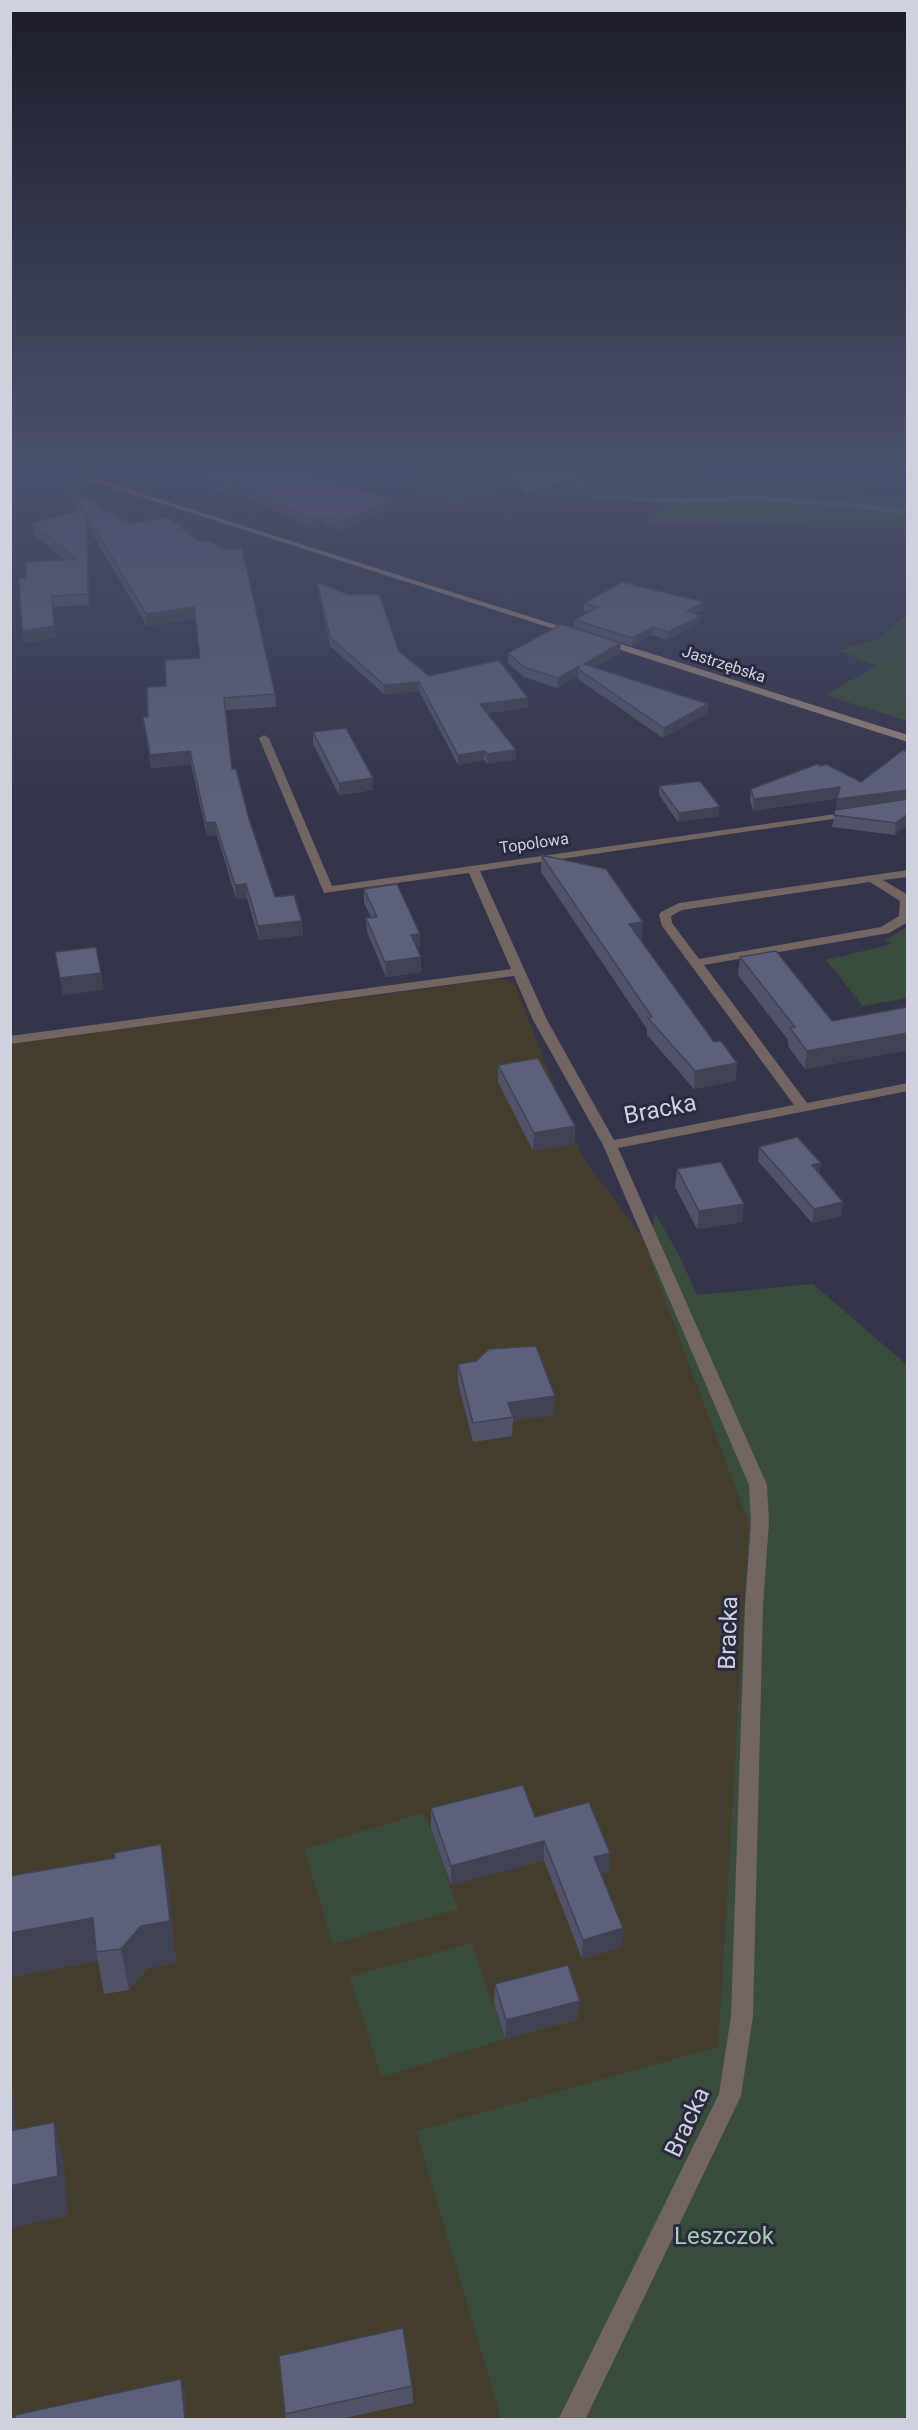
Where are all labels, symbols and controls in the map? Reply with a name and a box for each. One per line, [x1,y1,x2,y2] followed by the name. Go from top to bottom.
[680,642,768,686] street label: Jastrzębska
[498,829,570,857] street label: Topolowa
[621,1088,699,1130] street label: Bracka
[713,1596,743,1670] street label: Bracka
[659,2083,715,2161] street label: Bracka
[674,2222,775,2250] park label: Leszczok

